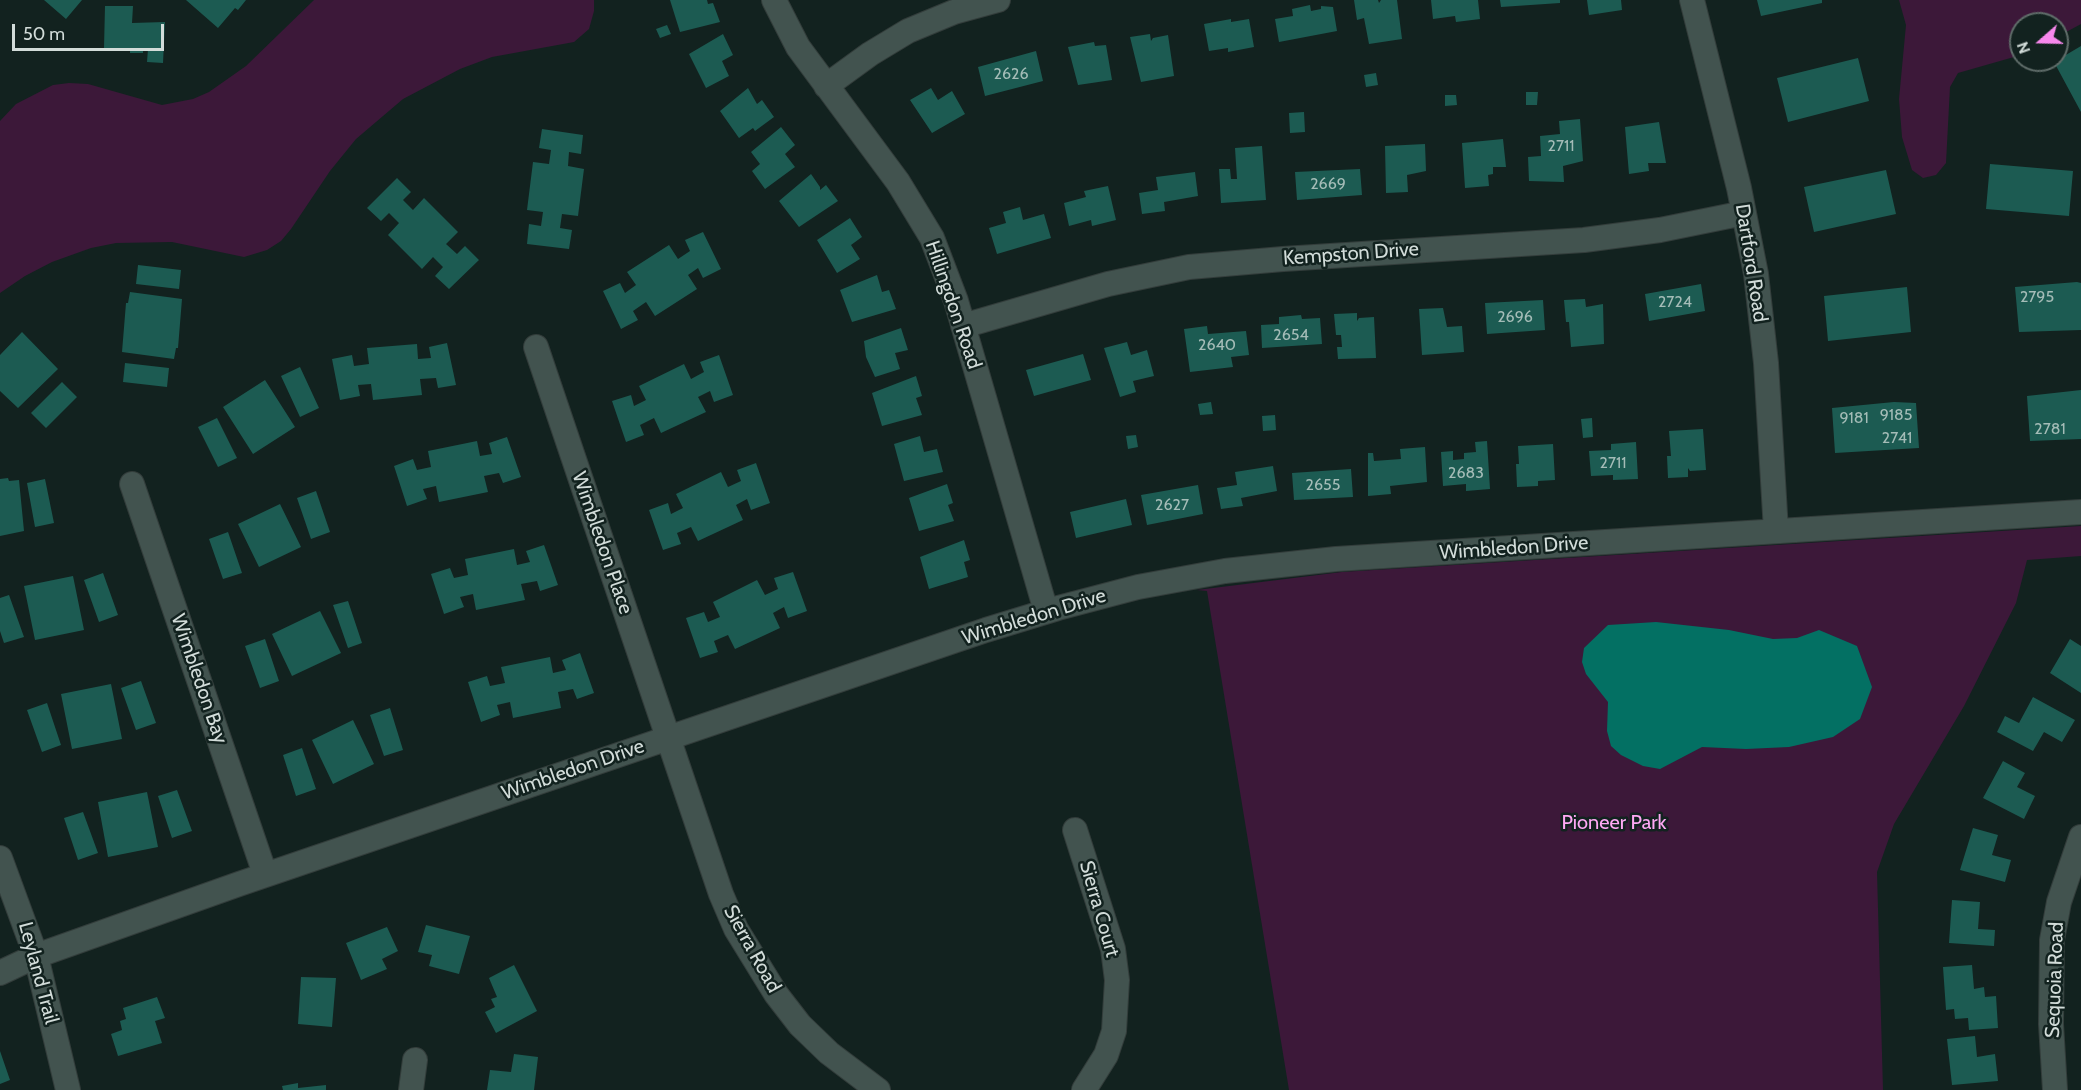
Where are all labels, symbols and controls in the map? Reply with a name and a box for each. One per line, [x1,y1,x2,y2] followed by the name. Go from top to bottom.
[15,12,166,50] scale bar
[2009,12,2069,72] north arrow
[23,23,65,45] text: 50 m
[2013,39,2034,56] text: N
[994,64,1028,84] house number: 2626
[1548,136,1574,156] house number: 2711
[1310,174,1346,194] house number: 2669
[1730,202,1772,324] street label: Dartford Road
[1282,237,1420,271] street label: Kempston Drive
[920,238,986,372] street label: Hillingdon Road
[2020,287,2054,307] house number: 2795
[1658,292,1692,312] house number: 2724
[1497,307,1533,327] house number: 2696
[1273,325,1309,345] house number: 2654
[1198,335,1236,355] house number: 2640
[1880,405,1912,425] house number: 9185
[1839,408,1869,428] house number: 9181
[2034,419,2066,439] house number: 2781
[1882,428,1912,448] house number: 2741
[1600,453,1626,473] house number: 2711
[1448,463,1484,483] house number: 2683
[566,469,638,617] street label: Wimbledon Place
[1306,475,1340,495] house number: 2655
[1155,495,1189,515] house number: 2627
[1439,531,1589,565] street label: Wimbledon Drive
[959,584,1109,650] street label: Wimbledon Drive
[166,611,232,747] street label: Wimbledon Bay
[499,734,647,806] street label: Wimbledon Drive
[1561,811,1667,835] park label: Pioneer Park
[1074,858,1124,960] street label: Sierra Court
[718,901,786,997] street label: Sierra Road
[13,919,63,1027] street label: Leyland Trail
[2041,921,2069,1039] street label: Sequoia Road

